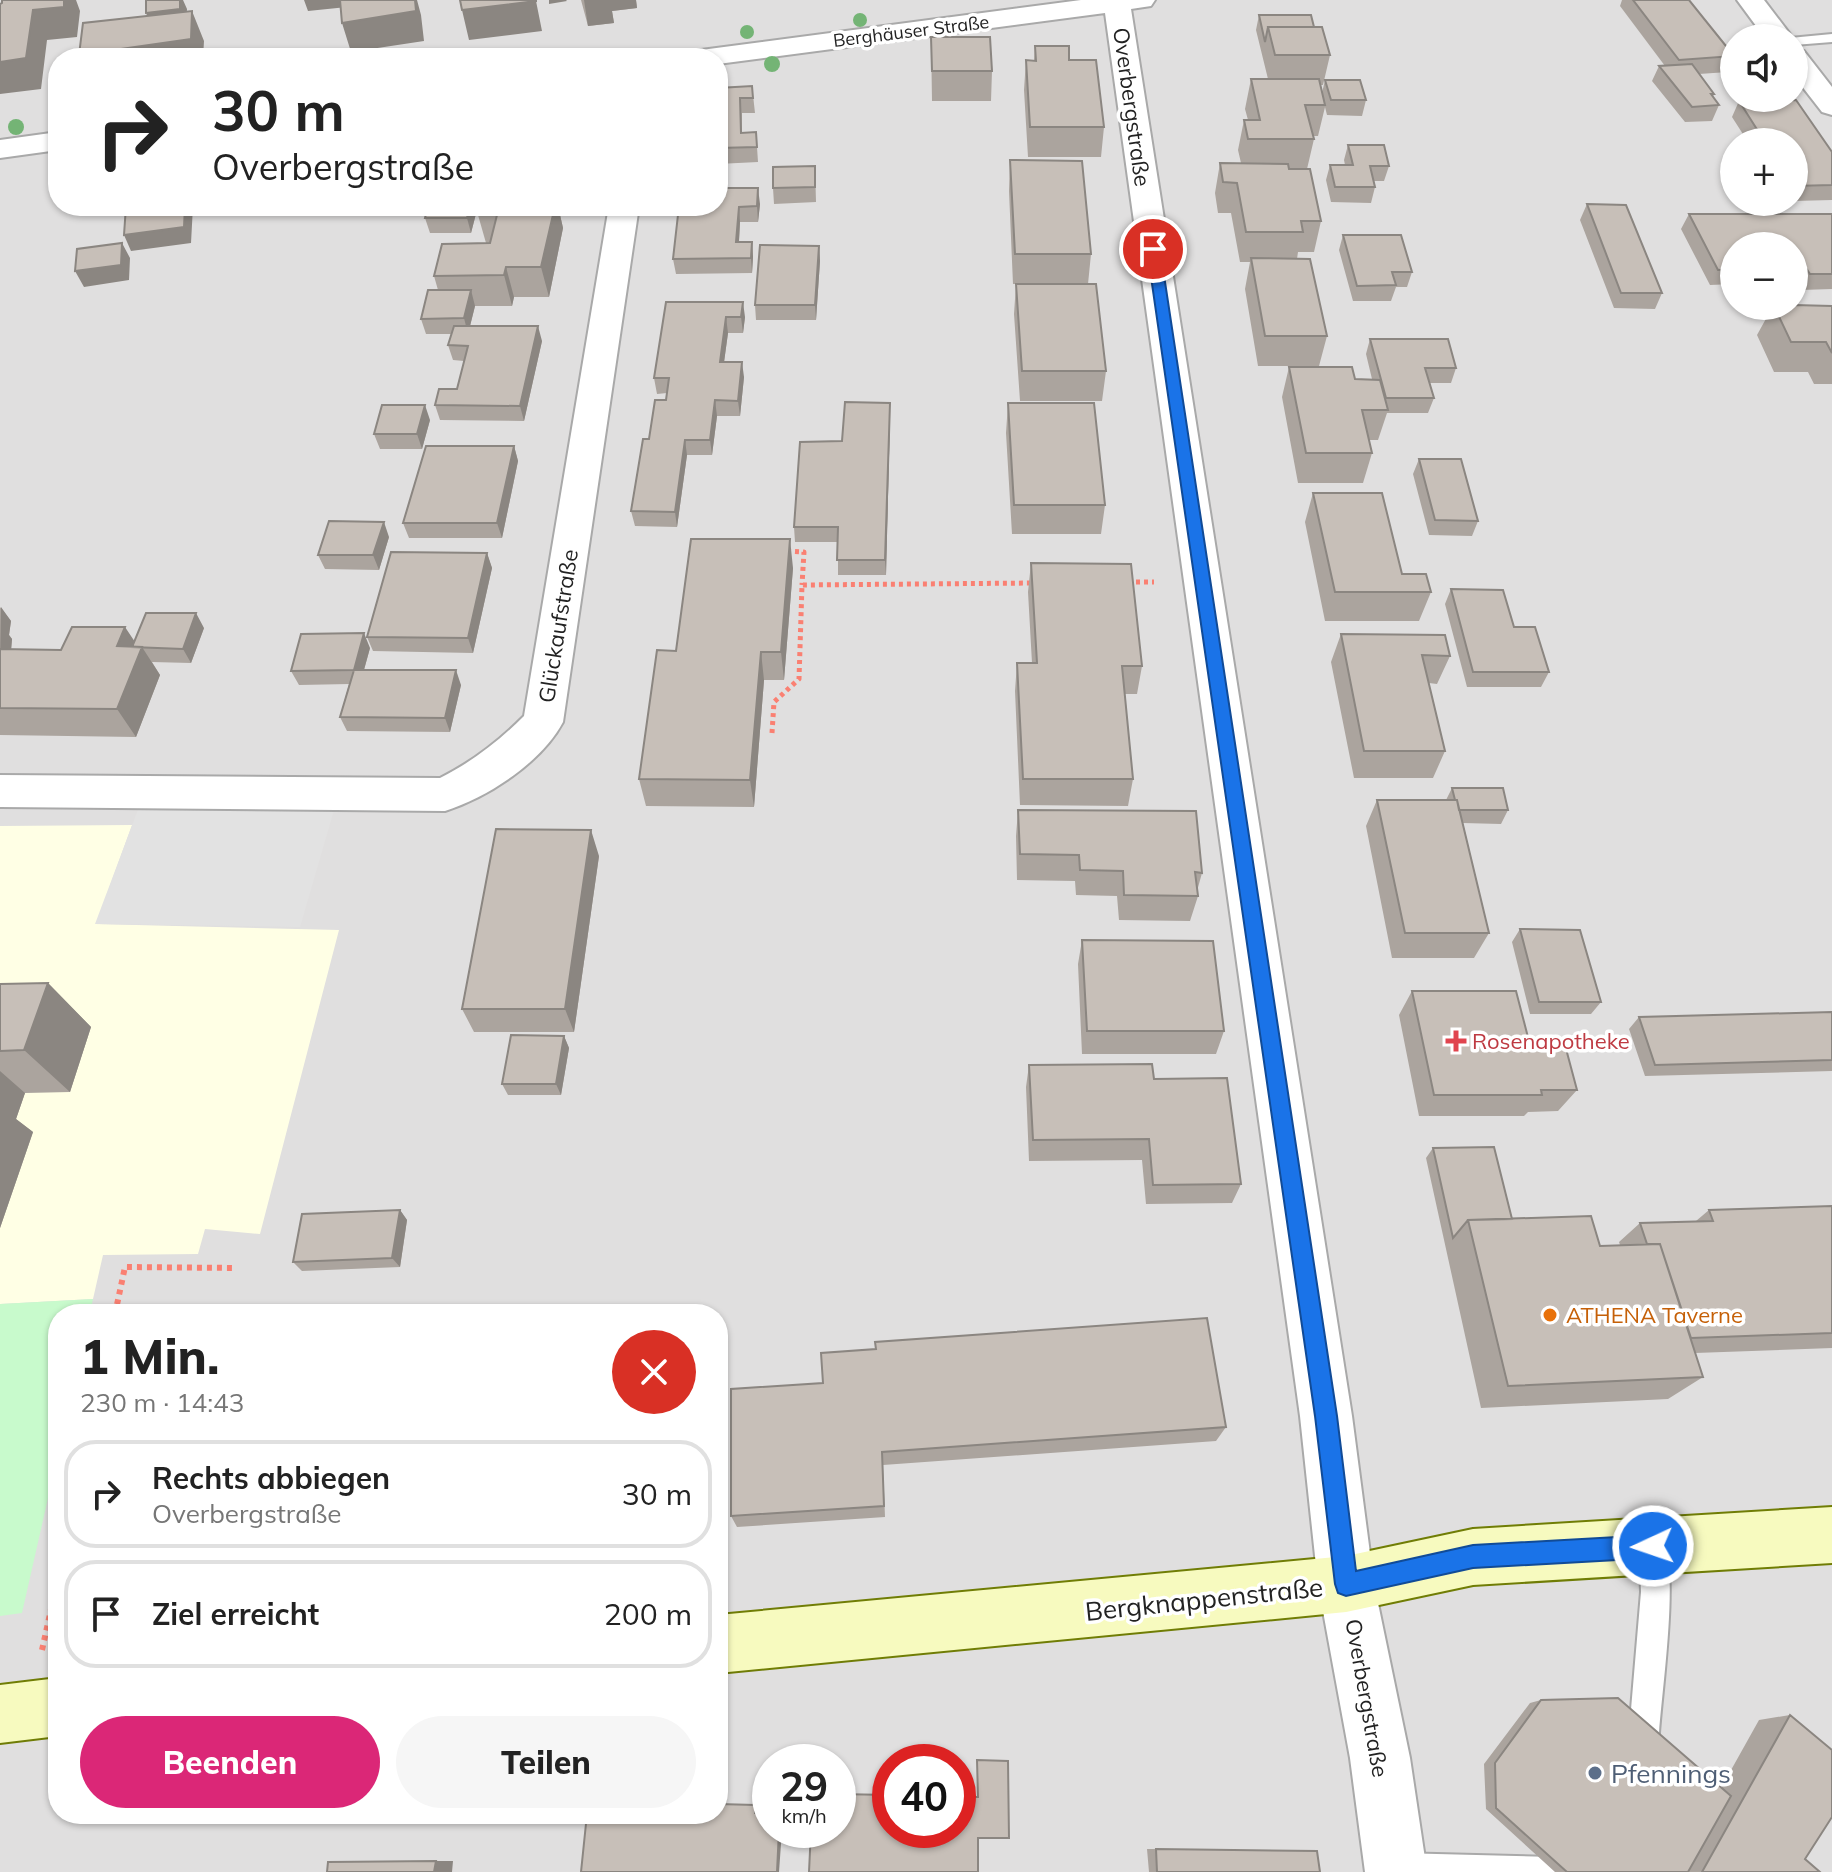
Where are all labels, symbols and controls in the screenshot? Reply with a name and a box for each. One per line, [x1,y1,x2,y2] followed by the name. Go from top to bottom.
[832,10,990,52] street label: Berghäuser Straße
[1720,24,1808,320] map controls
[1720,24,1808,112] button: sound
[1107,26,1157,188] street label: Overbergstraße
[212,75,345,145] text: 30 m
[80,80,184,184] icon: right
[1720,128,1808,216] button: +
[212,144,474,189] text: Overbergstraße
[1119,215,1187,283] pin
[1131,227,1175,271] icon: arrive
[1720,232,1808,320] button: −
[532,547,584,705] street label: Glückaufstraße
[1472,1027,1630,1055] place label: Rosenapotheke
[1447,1032,1465,1050] marker: Rosenapotheke
[1566,1301,1743,1329] place label: ATHENA Taverne
[1541,1306,1559,1324] marker: ATHENA Taverne
[80,1326,220,1386] text: 1 Min.
[612,1330,696,1414] button: close
[80,1386,244,1419] text: 230 m · 14:43
[152,1459,390,1497] text: Rechts abbiegen
[84,1472,128,1516] icon: right
[622,1475,692,1513] text: 30 m
[152,1497,341,1530] text: Overbergstraße
[1611,1504,1695,1588] position arrow
[1083,1570,1325,1628] street label: Bergknappenstraße
[84,1592,128,1636] icon: arrive
[152,1595,319,1633] text: Ziel erreicht
[604,1595,692,1633] text: 200 m
[1339,1617,1395,1779] street label: Overbergstraße
[80,1716,380,1808] button: Beenden
[396,1716,696,1808] button: Teilen
[872,1744,976,1848] speed limit sign: 40
[1611,1757,1731,1790] place label: Pfennings
[780,1761,828,1811] text: 29
[1586,1764,1604,1782] marker: Pfennings
[781,1803,827,1828] text: km/h

